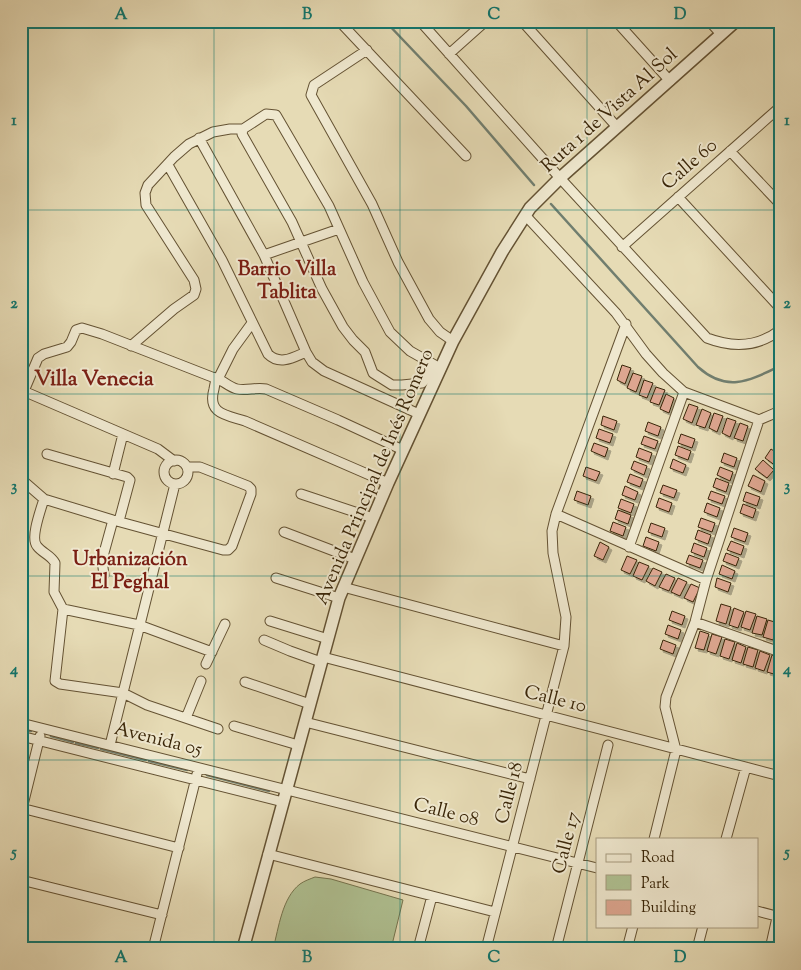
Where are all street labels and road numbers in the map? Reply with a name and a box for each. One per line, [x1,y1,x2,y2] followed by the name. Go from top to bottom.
[536,42,684,180] street label: Ruta 1 de Vista Al Sol
[656,133,724,197] street label: Calle 60
[309,345,441,609] street label: Avenida Principal de Inés Romero
[521,679,589,721] street label: Calle 10
[111,716,205,764] street label: Avenida 05
[489,759,531,827] street label: Calle 18
[410,792,482,834] street label: Calle 08
[546,809,588,877] street label: Calle 17

